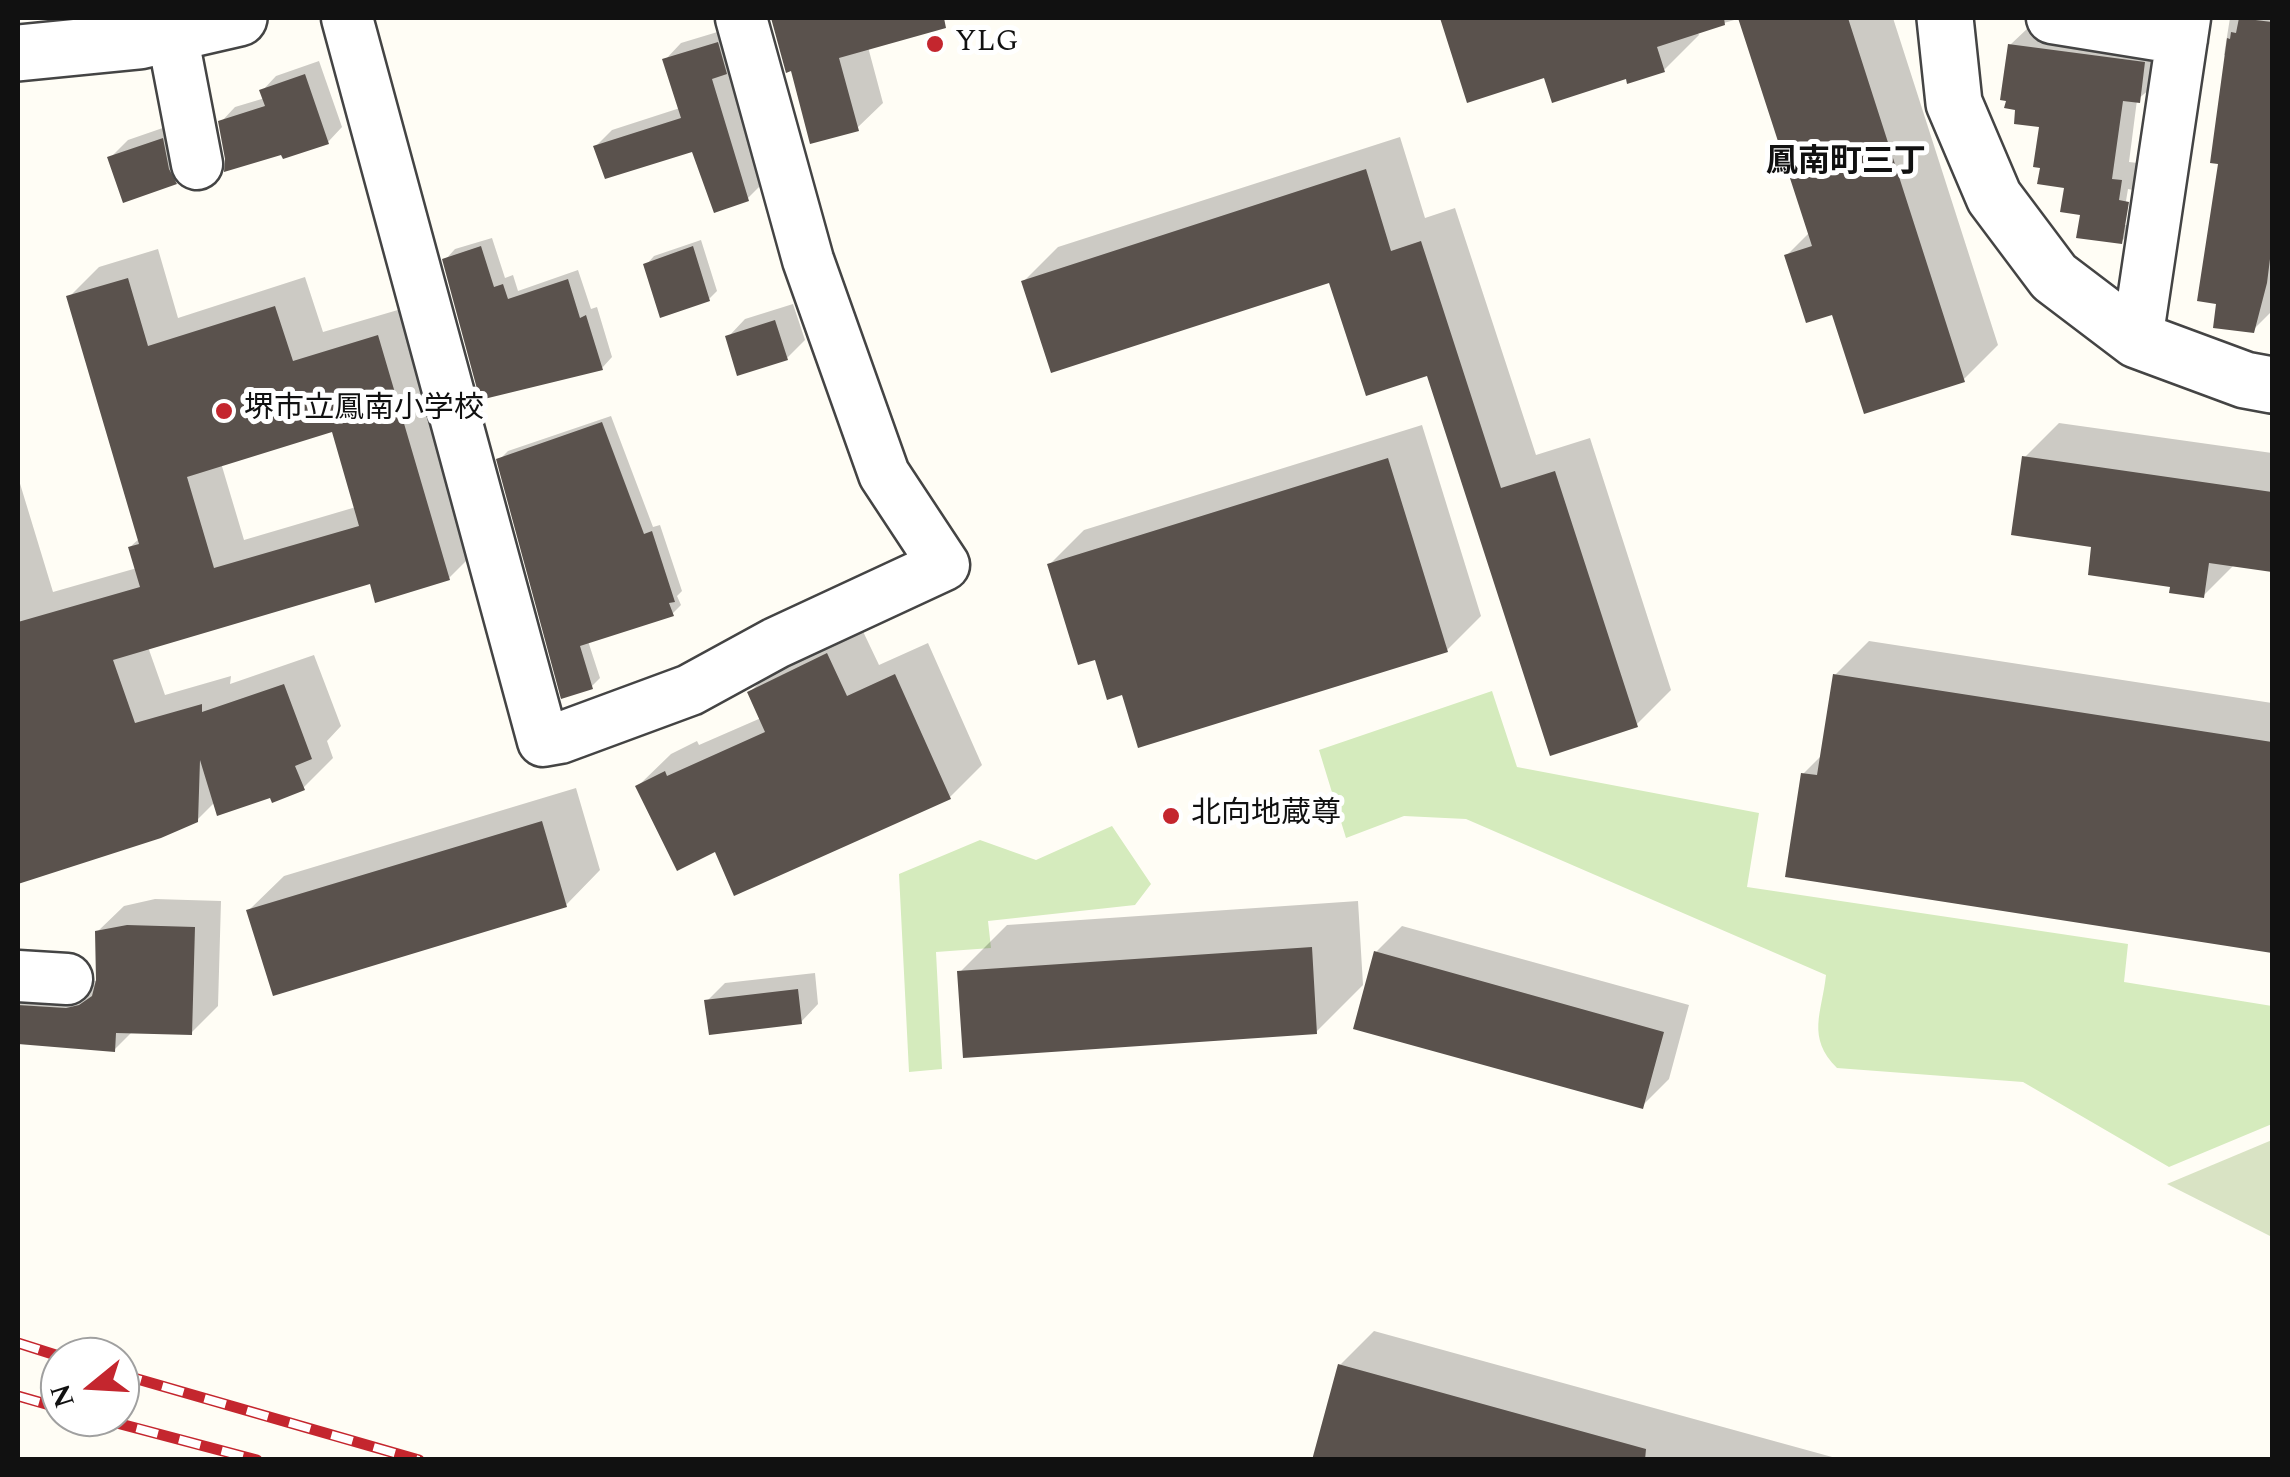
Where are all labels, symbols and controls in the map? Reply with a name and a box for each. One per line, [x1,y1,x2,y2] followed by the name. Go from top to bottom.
[955,26,1019,62] place label: YLG
[924,33,946,55] marker: YLG
[1766,146,1926,184] district label: 鳳南町三丁
[244,393,484,429] place label: 堺市立鳳南小学校
[213,400,235,422] marker: 堺市立鳳南小学校
[1191,798,1341,834] place label: 北向地蔵尊
[1160,805,1182,827] marker: 北向地蔵尊
[40,1337,140,1437] north arrow
[39,1378,87,1413] text: N

